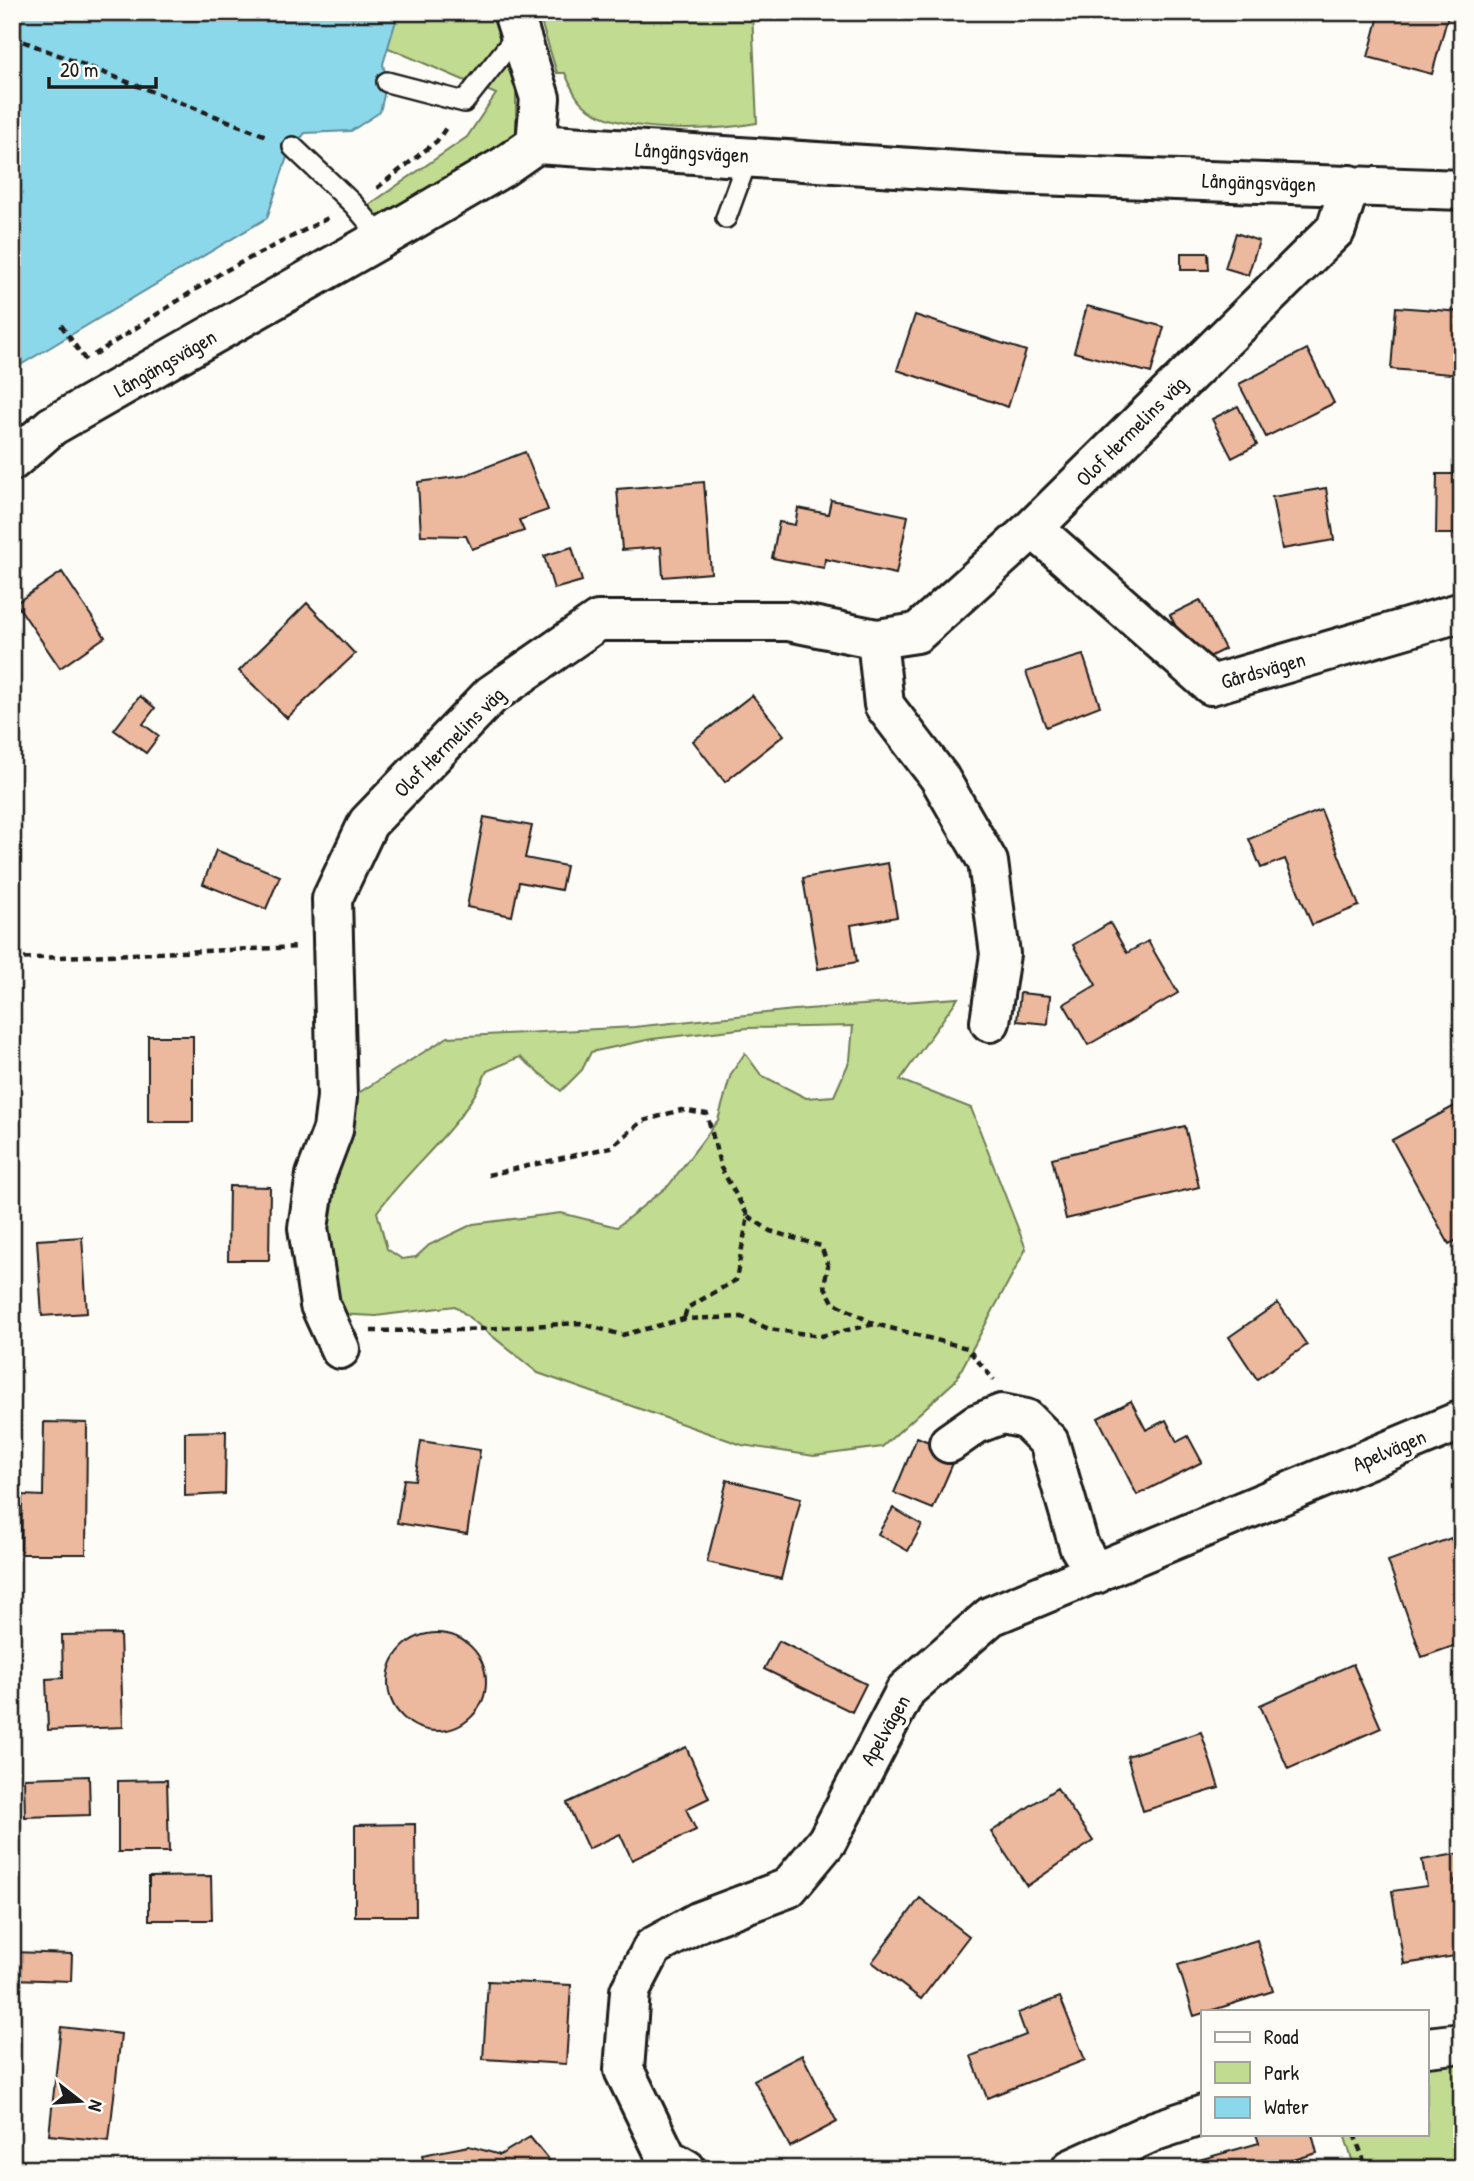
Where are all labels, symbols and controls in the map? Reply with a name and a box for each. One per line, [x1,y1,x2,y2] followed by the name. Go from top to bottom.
[49,46,156,90] scale bar
[60,55,98,84] text: 20 m
[634,135,750,169] street label: Långängsvägen
[1202,166,1316,198] street label: Långängsvägen
[108,322,222,404] street label: Långängsvägen
[1069,369,1193,493] street label: Olof Hermelins väg
[1217,644,1309,696] street label: Gårdsvägen
[387,680,511,804] street label: Olof Hermelins väg
[1348,1422,1430,1478] street label: Apelvägen
[853,1689,917,1771] street label: Apelvägen
[1201,2010,1428,2136] legend
[1264,2022,1298,2051] text: Road
[1264,2058,1299,2087] text: Park
[46,2066,116,2136] north arrow
[1264,2092,1309,2121] text: Water
[82,2097,110,2115] text: N

